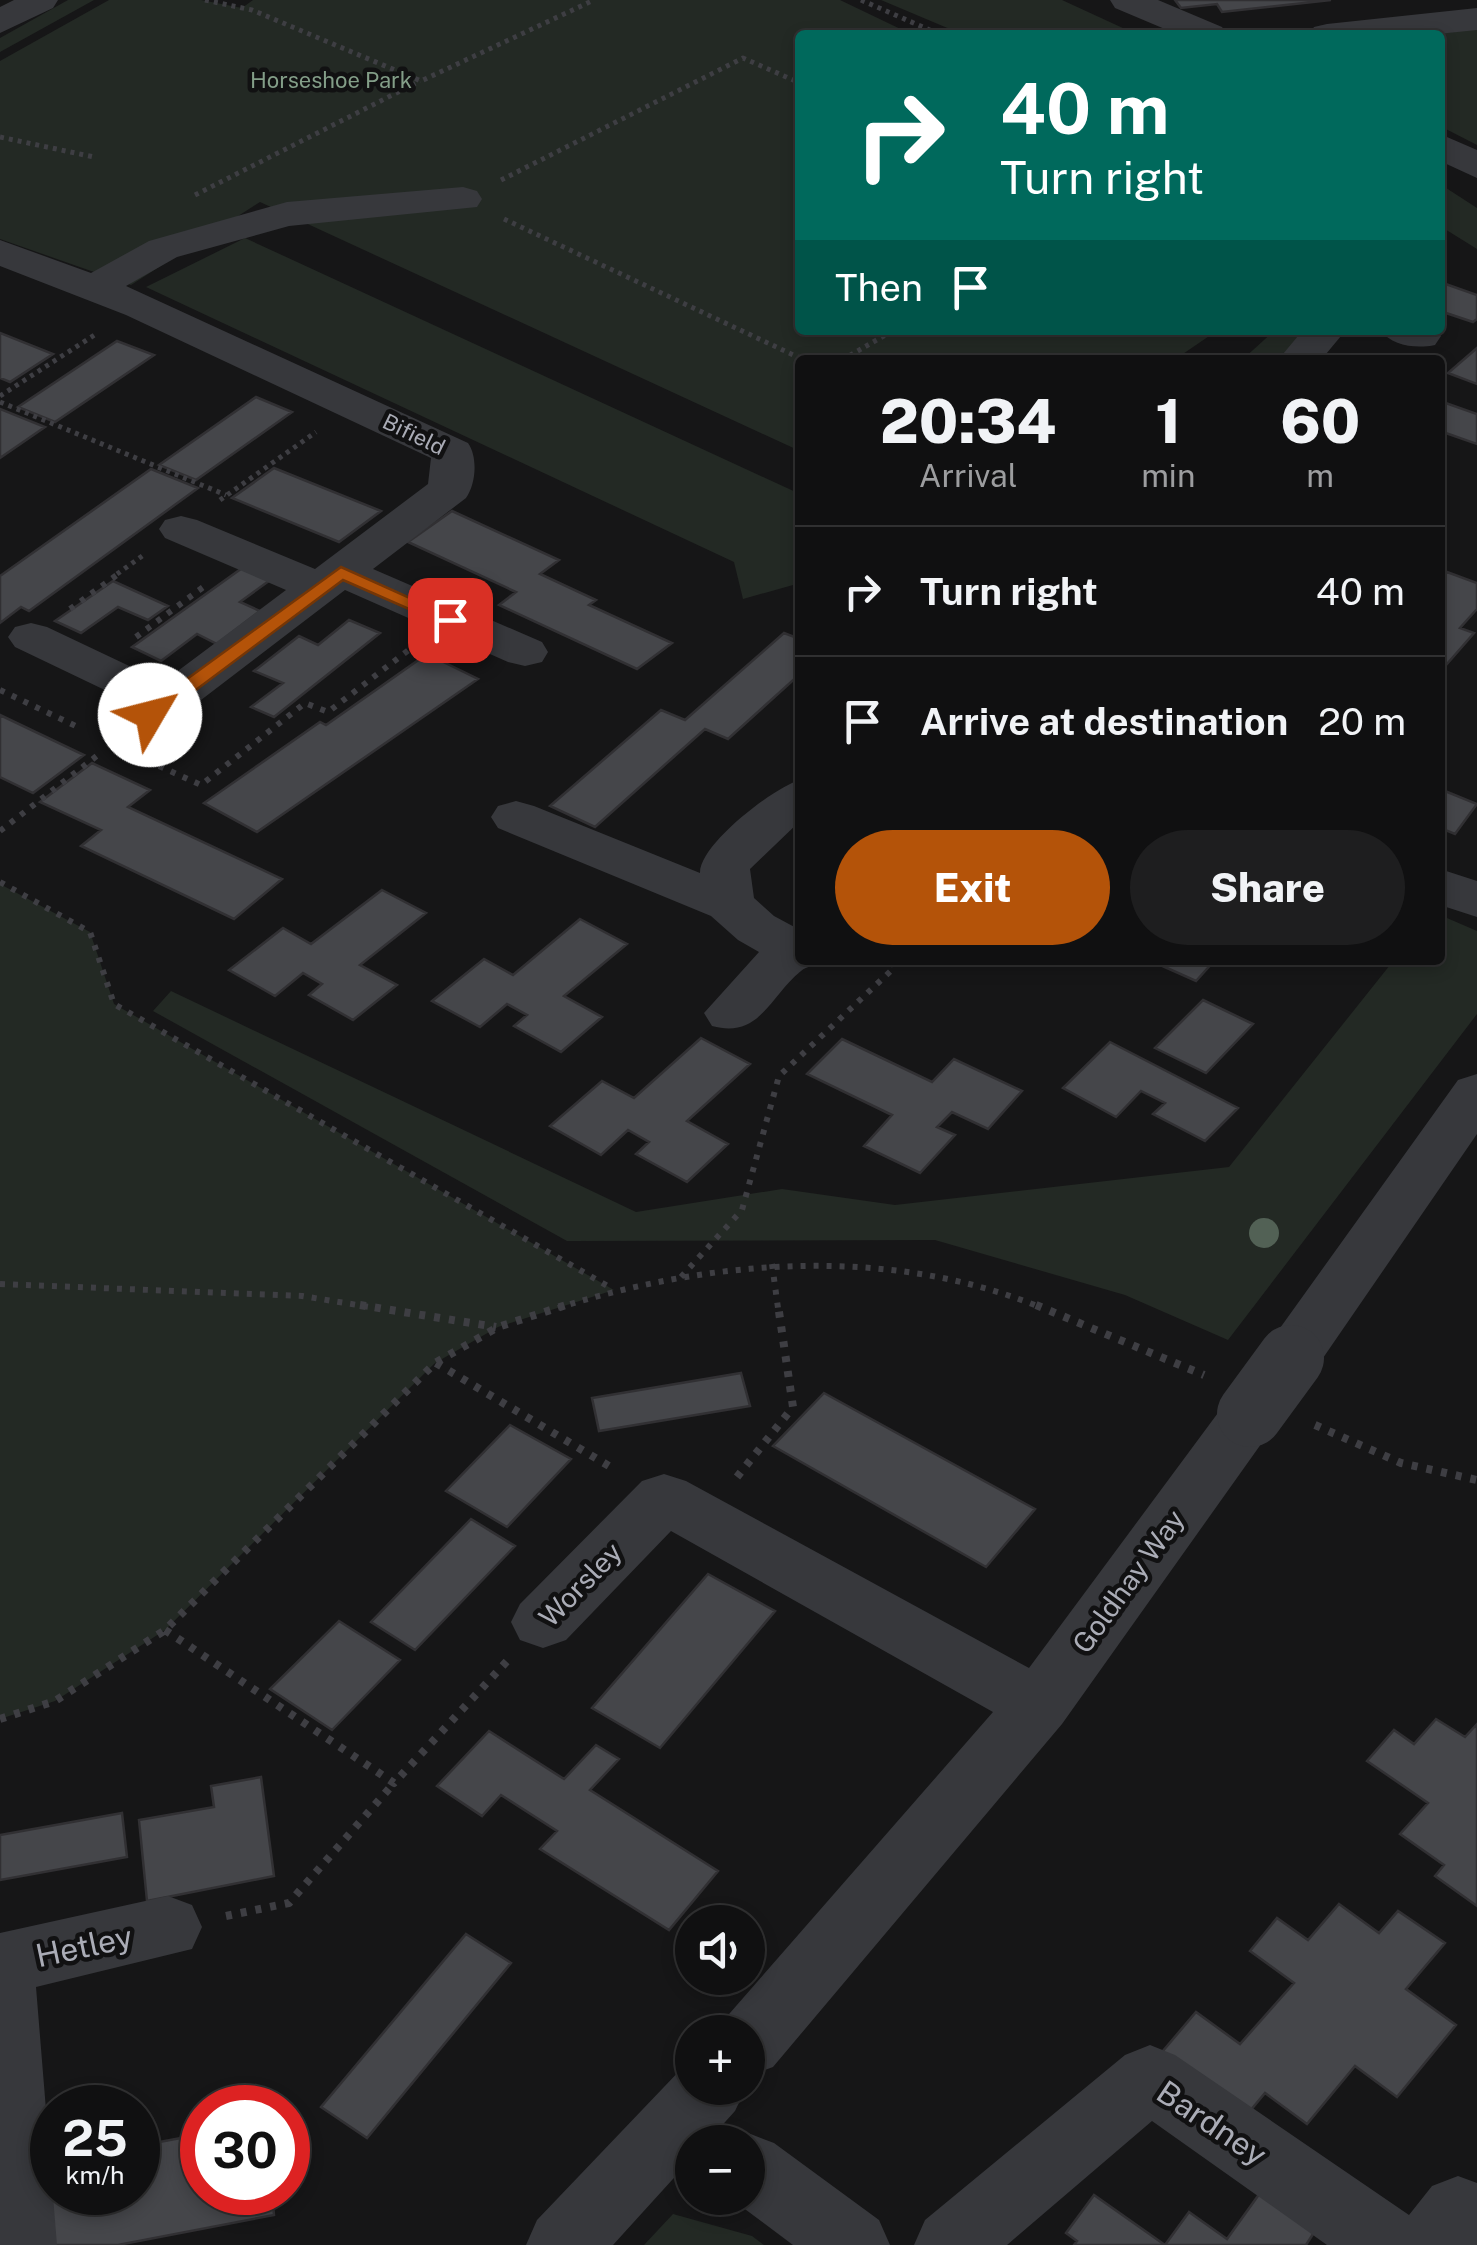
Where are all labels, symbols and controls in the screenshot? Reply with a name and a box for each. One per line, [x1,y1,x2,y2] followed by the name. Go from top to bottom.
[250,67,412,93] park label: Horseshoe Park
[1000,67,1170,150] text: 40 m
[835,70,965,200] icon: right
[1000,151,1204,204] text: Turn right
[943,260,998,315] icon: arrive
[835,265,923,310] text: Then
[880,386,1057,457] text: 20:34
[1155,386,1181,457] text: 1
[1280,386,1360,457] text: 60
[379,408,449,460] street label: Bifield
[919,457,1018,494] text: Arrival
[1141,457,1195,494] text: min
[1306,457,1334,494] text: m
[835,564,890,619] icon: right
[920,569,1098,614] text: Turn right
[1316,569,1405,614] text: 40 m
[408,578,493,663] pin
[423,593,478,648] icon: arrive
[98,663,202,767] position arrow
[835,694,890,749] icon: arrive
[920,699,1288,744] text: Arrive at destination
[1318,699,1406,744] text: 20 m
[835,830,1110,945] button: Exit
[1130,830,1405,945] button: Share
[1065,1503,1191,1659] street label: Goldhay Way
[532,1535,628,1633] street label: Worsley
[675,1905,765,2215] map controls
[675,1905,765,1995] button: sound
[32,1918,136,1974] street label: Hetley
[675,2015,765,2105] button: +
[1150,2073,1274,2173] street label: Bardney
[180,2085,310,2215] speed limit sign: 30
[62,2108,128,2167] text: 25
[675,2125,765,2215] button: −
[66,2160,124,2190] text: km/h

